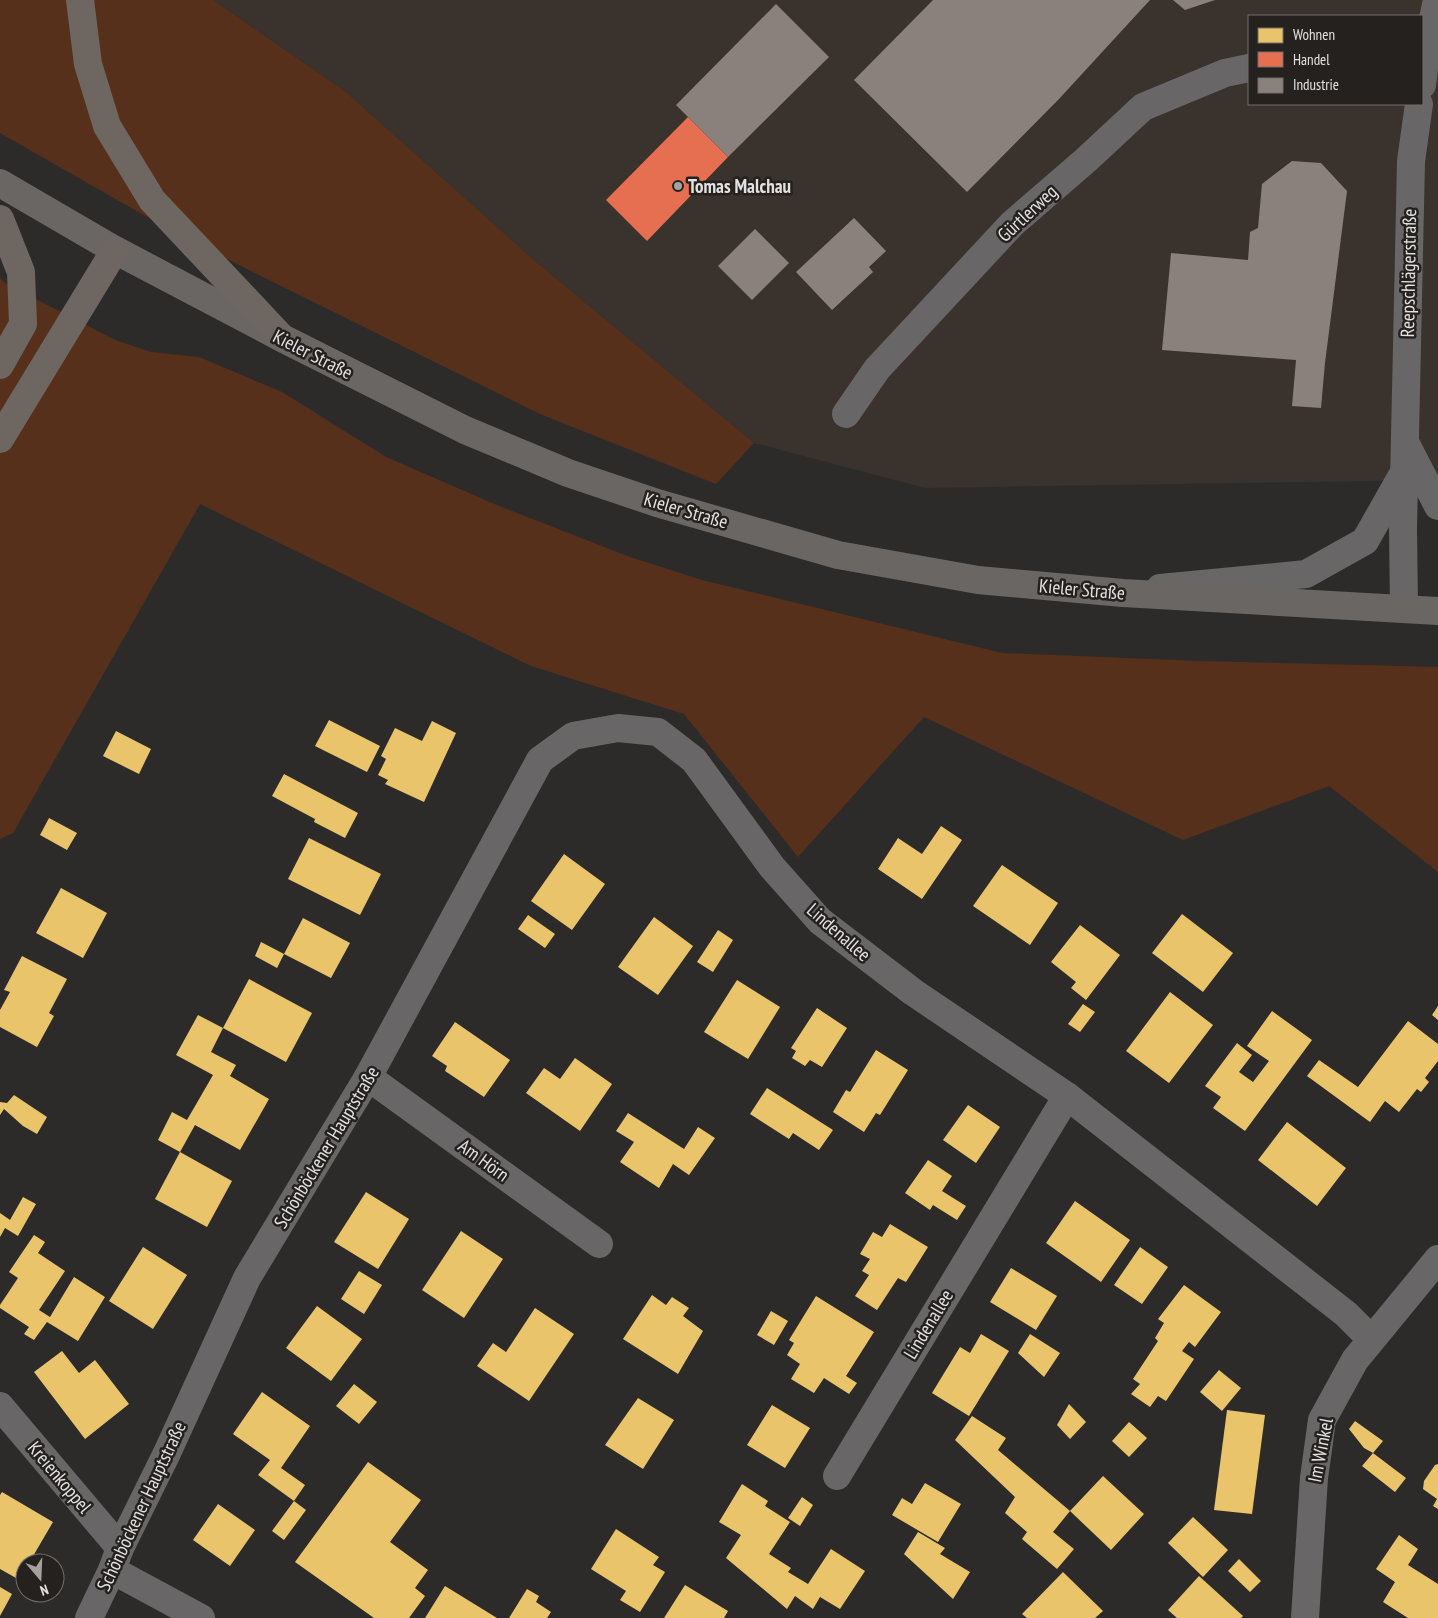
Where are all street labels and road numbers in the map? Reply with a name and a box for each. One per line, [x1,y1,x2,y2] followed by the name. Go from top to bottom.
[992,179,1062,247] street label: Gürtlerweg
[1395,208,1421,337] street label: Reepschlägerstraße
[269,324,357,384] street label: Kieler Straße
[641,487,731,533] street label: Kieler Straße
[1038,573,1126,605] street label: Kieler Straße
[802,898,876,966] street label: Lindenallee
[268,1062,384,1232] street label: Schönböckener Hauptstraße
[454,1133,514,1187] street label: Am Hörn
[898,1285,958,1363] street label: Lindenallee
[1302,1415,1338,1484] street label: Im Winkel
[91,1417,191,1595] street label: Schönböckener Hauptstraße
[23,1436,97,1518] street label: Kreienkoppel

